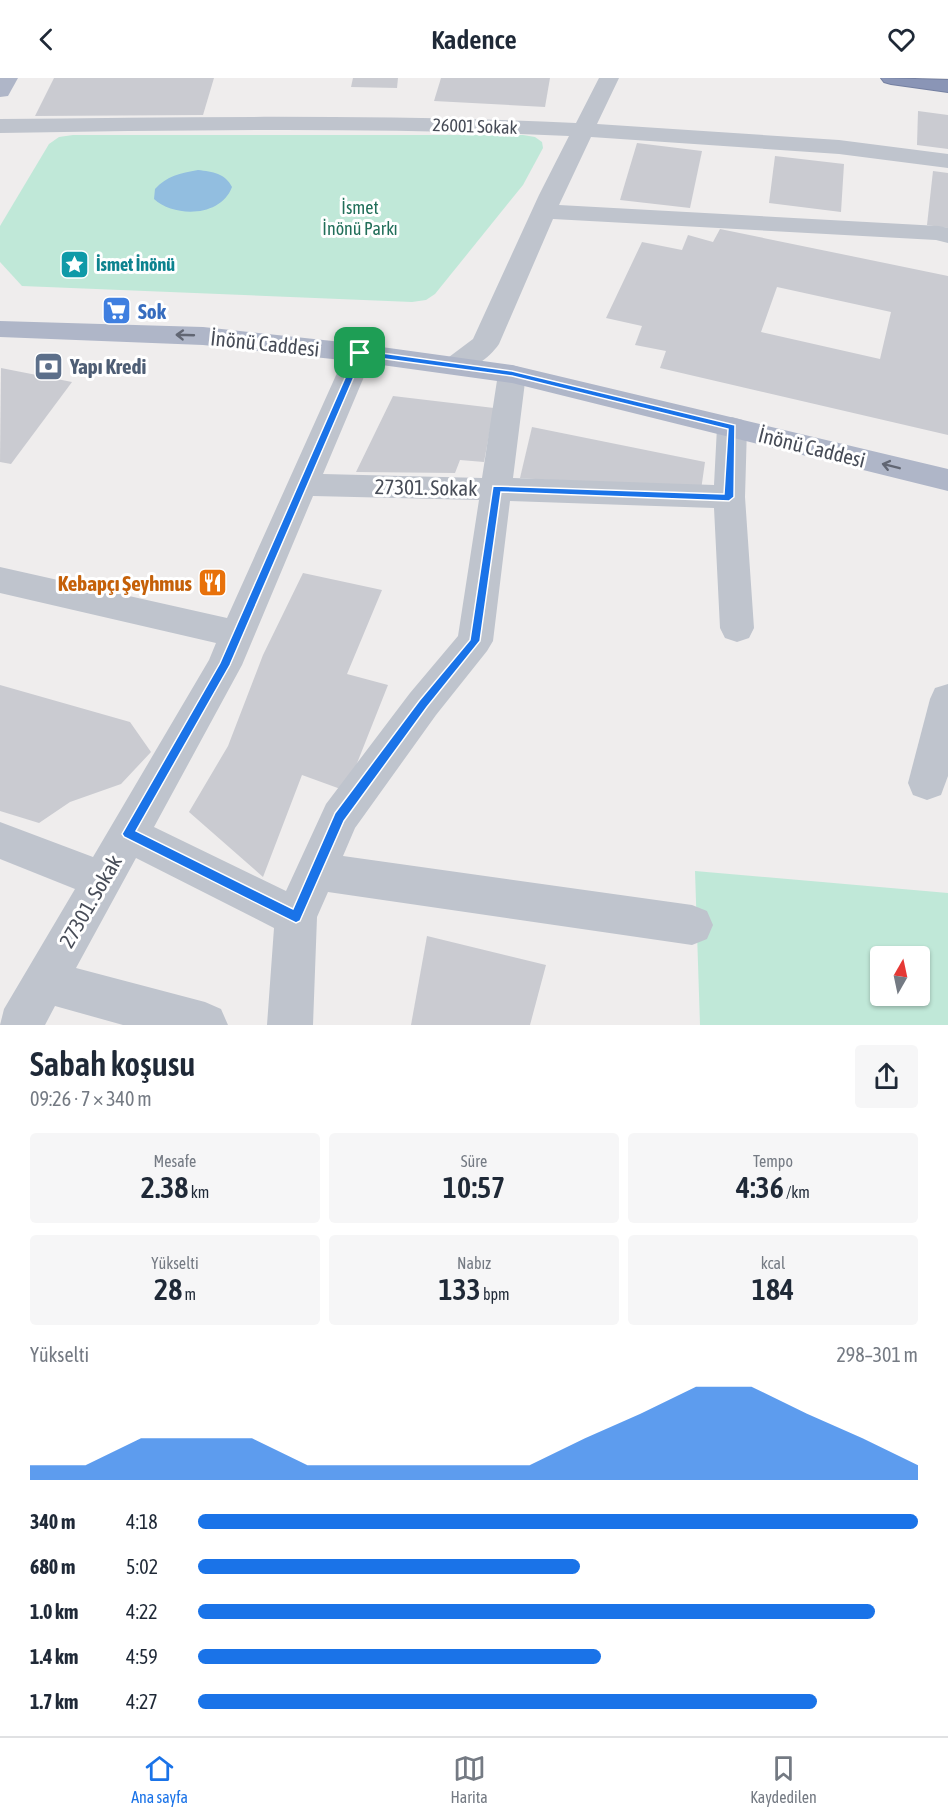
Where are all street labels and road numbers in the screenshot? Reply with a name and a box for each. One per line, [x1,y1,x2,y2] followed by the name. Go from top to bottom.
[432,114,518,138] street label: 26001 Sokak
[209,325,321,361] street label: İnönü Caddesi
[756,422,868,472] street label: İnönü Caddesi
[374,474,478,500] street label: 27301. Sokak
[54,850,126,952] street label: 27301. Sokak

